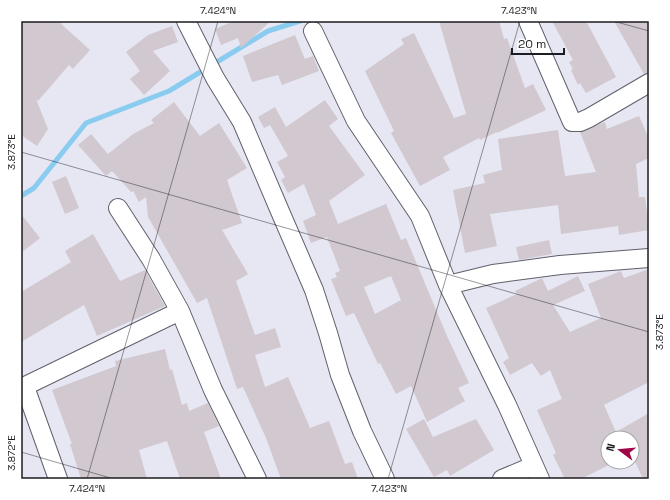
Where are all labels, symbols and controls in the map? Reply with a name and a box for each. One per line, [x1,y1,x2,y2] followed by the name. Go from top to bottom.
[200,4,236,17] text: 7.424°N
[501,4,537,17] text: 7.423°N
[512,30,564,56] scale bar
[518,36,546,52] text: 20 m
[5,134,18,170] text: 3.873°E
[653,314,666,350] text: 3.873°E
[600,430,640,470] north arrow
[5,435,18,471] text: 3.872°E
[603,442,618,453] text: N
[69,482,105,495] text: 7.424°N
[371,482,407,495] text: 7.423°N

